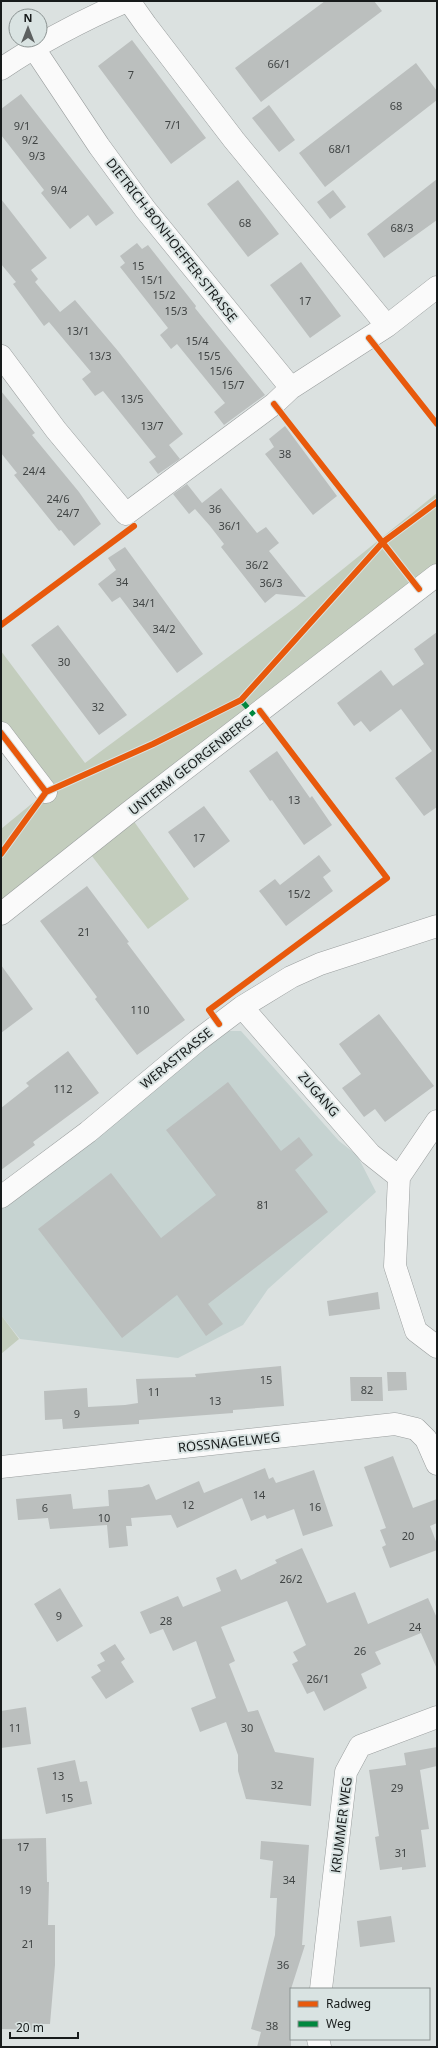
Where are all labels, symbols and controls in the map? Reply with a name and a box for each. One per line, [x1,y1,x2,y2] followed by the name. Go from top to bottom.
[8,8,48,48] north arrow
[24,10,32,25] text: N
[268,56,290,71] house number: 66/1
[128,67,134,82] house number: 7
[390,98,402,113] house number: 68
[165,117,181,132] house number: 7/1
[14,118,30,133] house number: 9/1
[22,132,38,147] house number: 9/2
[329,141,351,156] house number: 68/1
[29,148,45,163] house number: 9/3
[102,154,242,326] street label: DIETRICH-BONHOEFFER-STRASSE
[51,182,68,197] house number: 9/4
[239,215,251,230] house number: 68
[391,220,413,235] house number: 68/3
[132,258,144,273] house number: 15
[141,272,163,287] house number: 15/1
[153,287,175,302] house number: 15/2
[299,293,311,308] house number: 17
[165,303,187,318] house number: 15/3
[67,323,89,338] house number: 13/1
[186,333,209,348] house number: 15/4
[89,348,111,363] house number: 13/3
[198,348,220,363] house number: 15/5
[210,363,232,378] house number: 15/6
[222,377,244,392] house number: 15/7
[121,391,143,406] house number: 13/5
[141,418,163,433] house number: 13/7
[279,446,291,461] house number: 38
[23,463,46,478] house number: 24/4
[47,491,69,506] house number: 24/6
[209,501,221,516] house number: 36
[57,505,79,520] house number: 24/7
[219,518,241,533] house number: 36/1
[246,557,268,572] house number: 36/2
[116,574,129,589] house number: 34
[260,575,282,590] house number: 36/3
[133,595,155,610] house number: 34/1
[153,621,175,636] house number: 34/2
[58,654,70,669] house number: 30
[92,699,104,714] house number: 32
[125,711,255,819] street label: UNTERM GEORGENBERG
[288,792,300,807] house number: 13
[193,830,205,845] house number: 17
[288,886,310,901] house number: 15/2
[78,924,90,939] house number: 21
[131,1002,149,1017] house number: 110
[136,1023,216,1093] street label: WERASTRASSE
[294,1068,344,1120] street label: ZUGANG
[54,1081,72,1096] house number: 112
[257,1197,269,1212] house number: 81
[260,1372,272,1387] house number: 15
[361,1382,373,1397] house number: 82
[148,1384,160,1399] house number: 11
[209,1393,221,1408] house number: 13
[74,1406,80,1421] house number: 9
[177,1428,281,1456] street label: ROSSNAGELWEG
[253,1487,266,1502] house number: 14
[182,1497,194,1512] house number: 12
[309,1499,321,1514] house number: 16
[42,1500,48,1515] house number: 6
[98,1510,110,1525] house number: 10
[402,1528,414,1543] house number: 20
[280,1571,302,1586] house number: 26/2
[56,1608,62,1623] house number: 9
[160,1613,172,1628] house number: 28
[409,1619,422,1634] house number: 24
[354,1643,366,1658] house number: 26
[307,1671,329,1686] house number: 26/1
[9,1720,21,1735] house number: 11
[241,1720,253,1735] house number: 30
[52,1768,64,1783] house number: 13
[326,1776,356,1874] street label: KRUMMER WEG
[271,1777,283,1792] house number: 32
[391,1780,403,1795] house number: 29
[61,1790,73,1805] house number: 15
[17,1839,29,1854] house number: 17
[395,1845,407,1860] house number: 31
[283,1872,296,1887] house number: 34
[19,1882,31,1897] house number: 19
[22,1936,34,1951] house number: 21
[277,1957,289,1972] house number: 36
[290,1988,430,2040] legend
[326,1995,371,2012] text: Radweg
[10,2014,78,2040] scale bar
[326,2015,351,2032] text: Weg
[266,2018,278,2033] house number: 38
[16,2019,44,2036] text: 20 m

